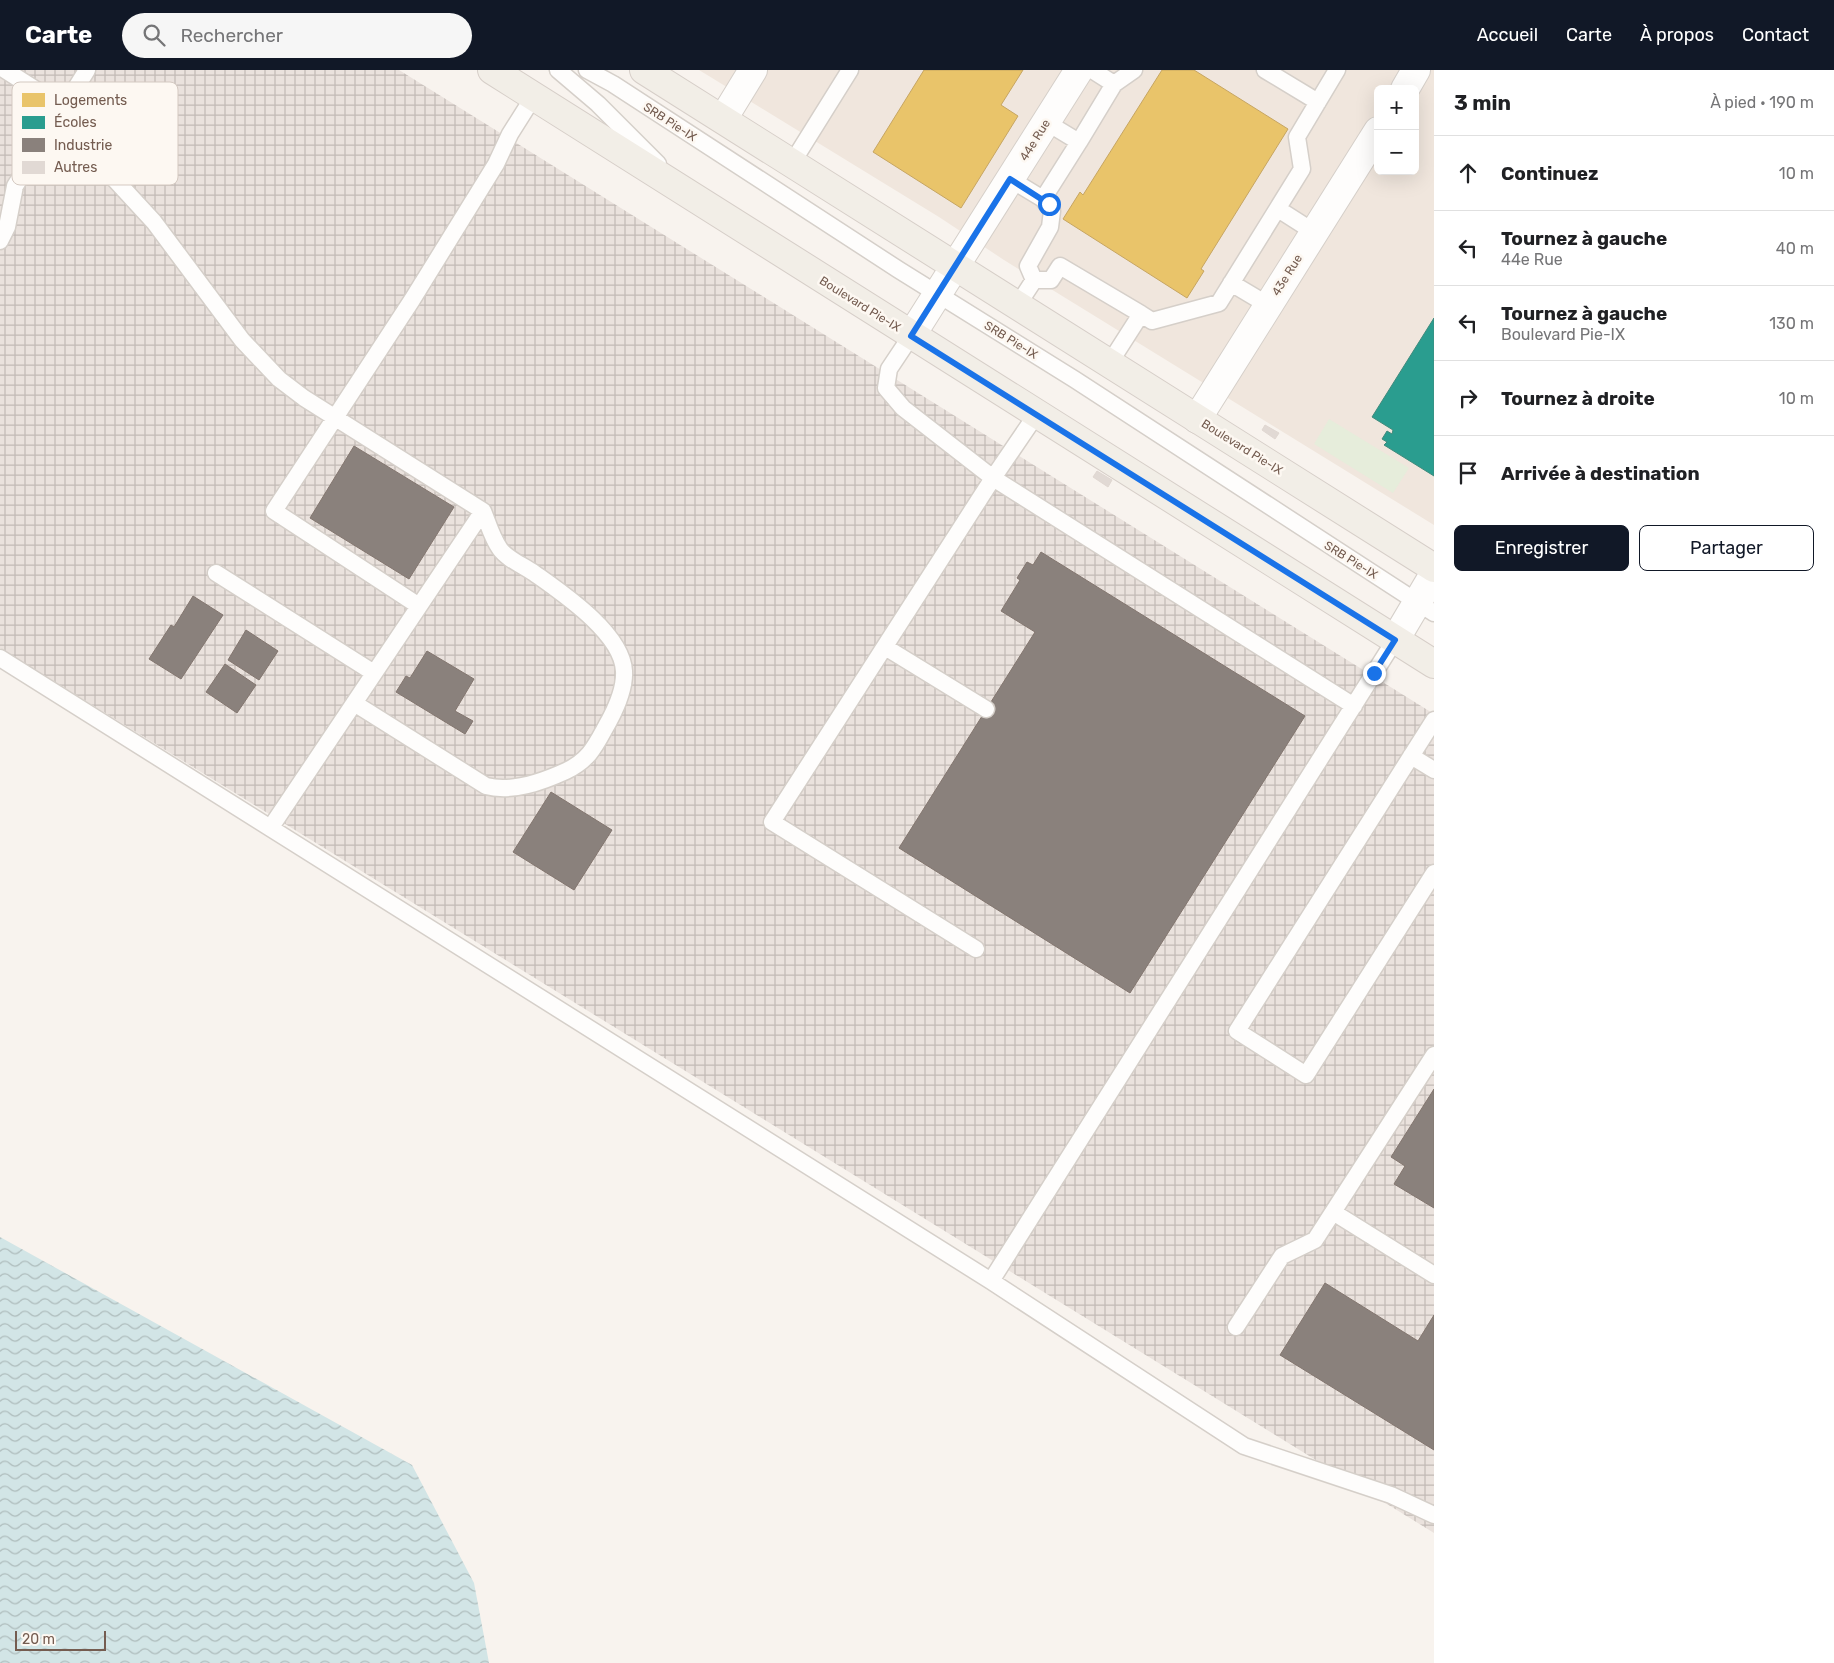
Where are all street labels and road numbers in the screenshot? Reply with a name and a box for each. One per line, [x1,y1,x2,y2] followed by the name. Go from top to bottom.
[641,100,699,144] street label: SRB Pie-IX
[1017,116,1053,163] street label: 44e Rue
[1269,251,1305,298] street label: 43e Rue
[817,273,903,335] street label: Boulevard Pie-IX
[982,318,1041,362] street label: SRB Pie-IX
[1199,416,1285,478] street label: Boulevard Pie-IX
[1322,538,1381,582] street label: SRB Pie-IX

